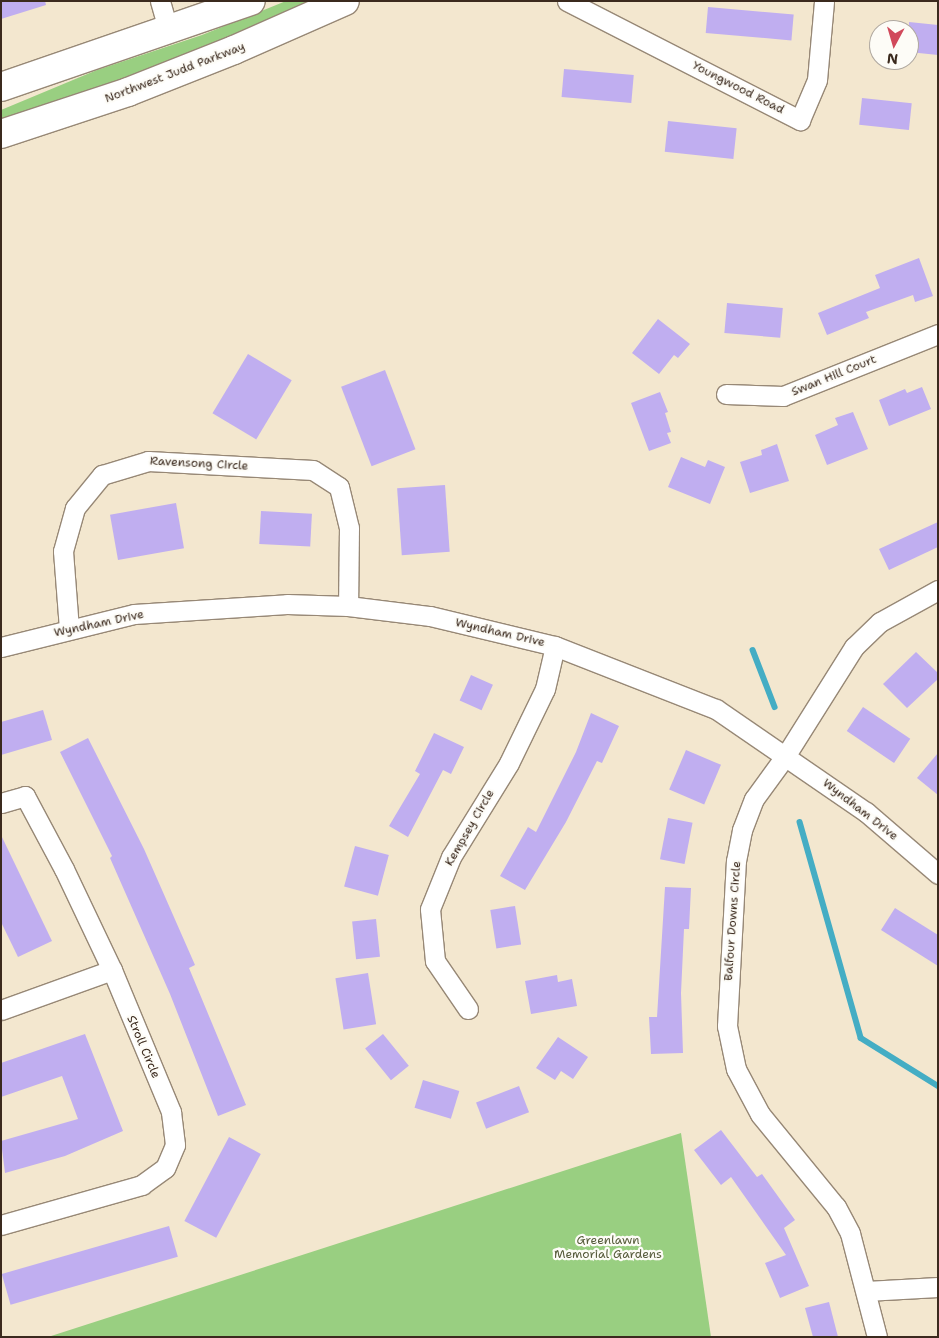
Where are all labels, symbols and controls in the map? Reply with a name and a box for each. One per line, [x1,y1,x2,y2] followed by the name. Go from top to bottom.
[869,20,919,70] north arrow
[103,40,247,106] street label: Northwest Judd Parkway
[886,49,899,68] text: N
[690,59,786,117] street label: Youngwood Road
[789,352,879,400] street label: Swan Hill Court
[149,454,249,474] street label: Ravensong Circle
[53,607,145,641] street label: Wyndham Drive
[454,616,546,650] street label: Wyndham Drive
[819,776,901,844] street label: Wyndham Drive
[442,787,498,869] street label: Kempsey Circle
[722,861,744,981] street label: Balfour Downs Circle
[123,1013,163,1081] street label: Stroll Circle
[554,1234,662,1262] park label: Greenlawn Memorial Gardens

